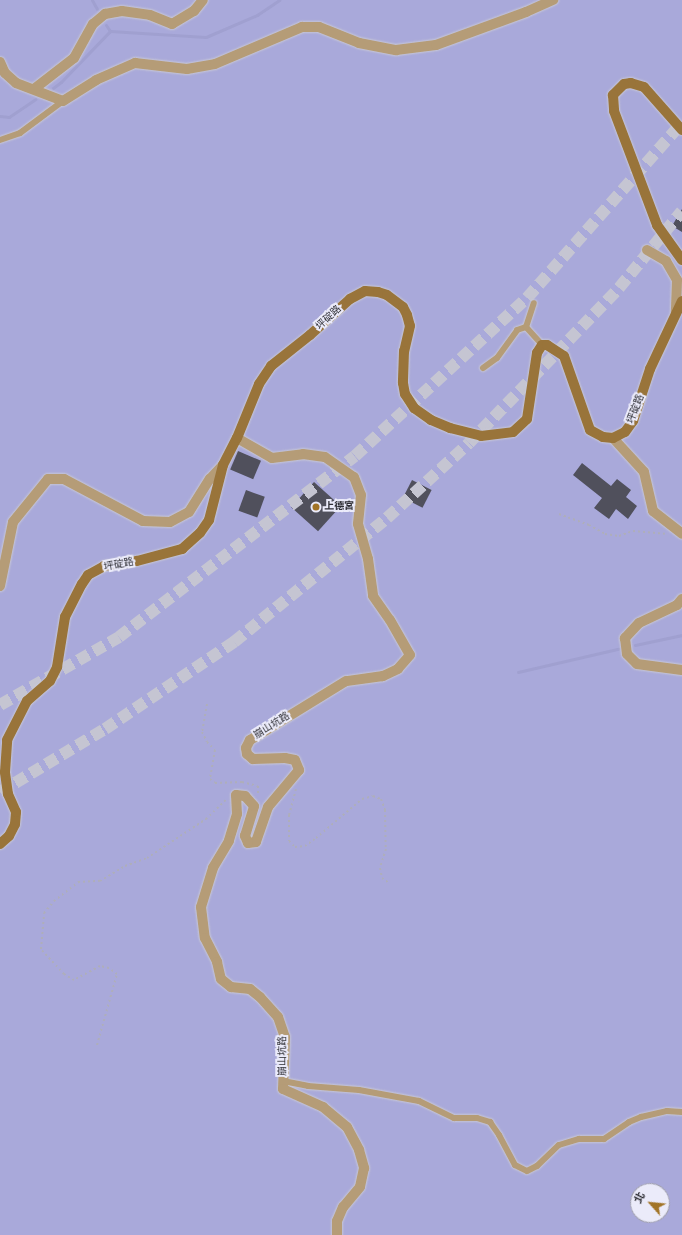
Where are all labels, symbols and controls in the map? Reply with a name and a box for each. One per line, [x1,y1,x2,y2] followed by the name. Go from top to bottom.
[314,303,344,333] street label: 坪碇路
[625,393,647,425] street label: 坪碇路
[324,501,354,513] place label: 上德宮
[311,502,321,512] marker: 上德宮
[103,556,135,574] street label: 坪碇路
[252,710,292,742] street label: 崩山坑路
[277,1036,289,1076] street label: 崩山坑路
[630,1183,670,1223] north arrow
[631,1189,649,1206] text: 北

